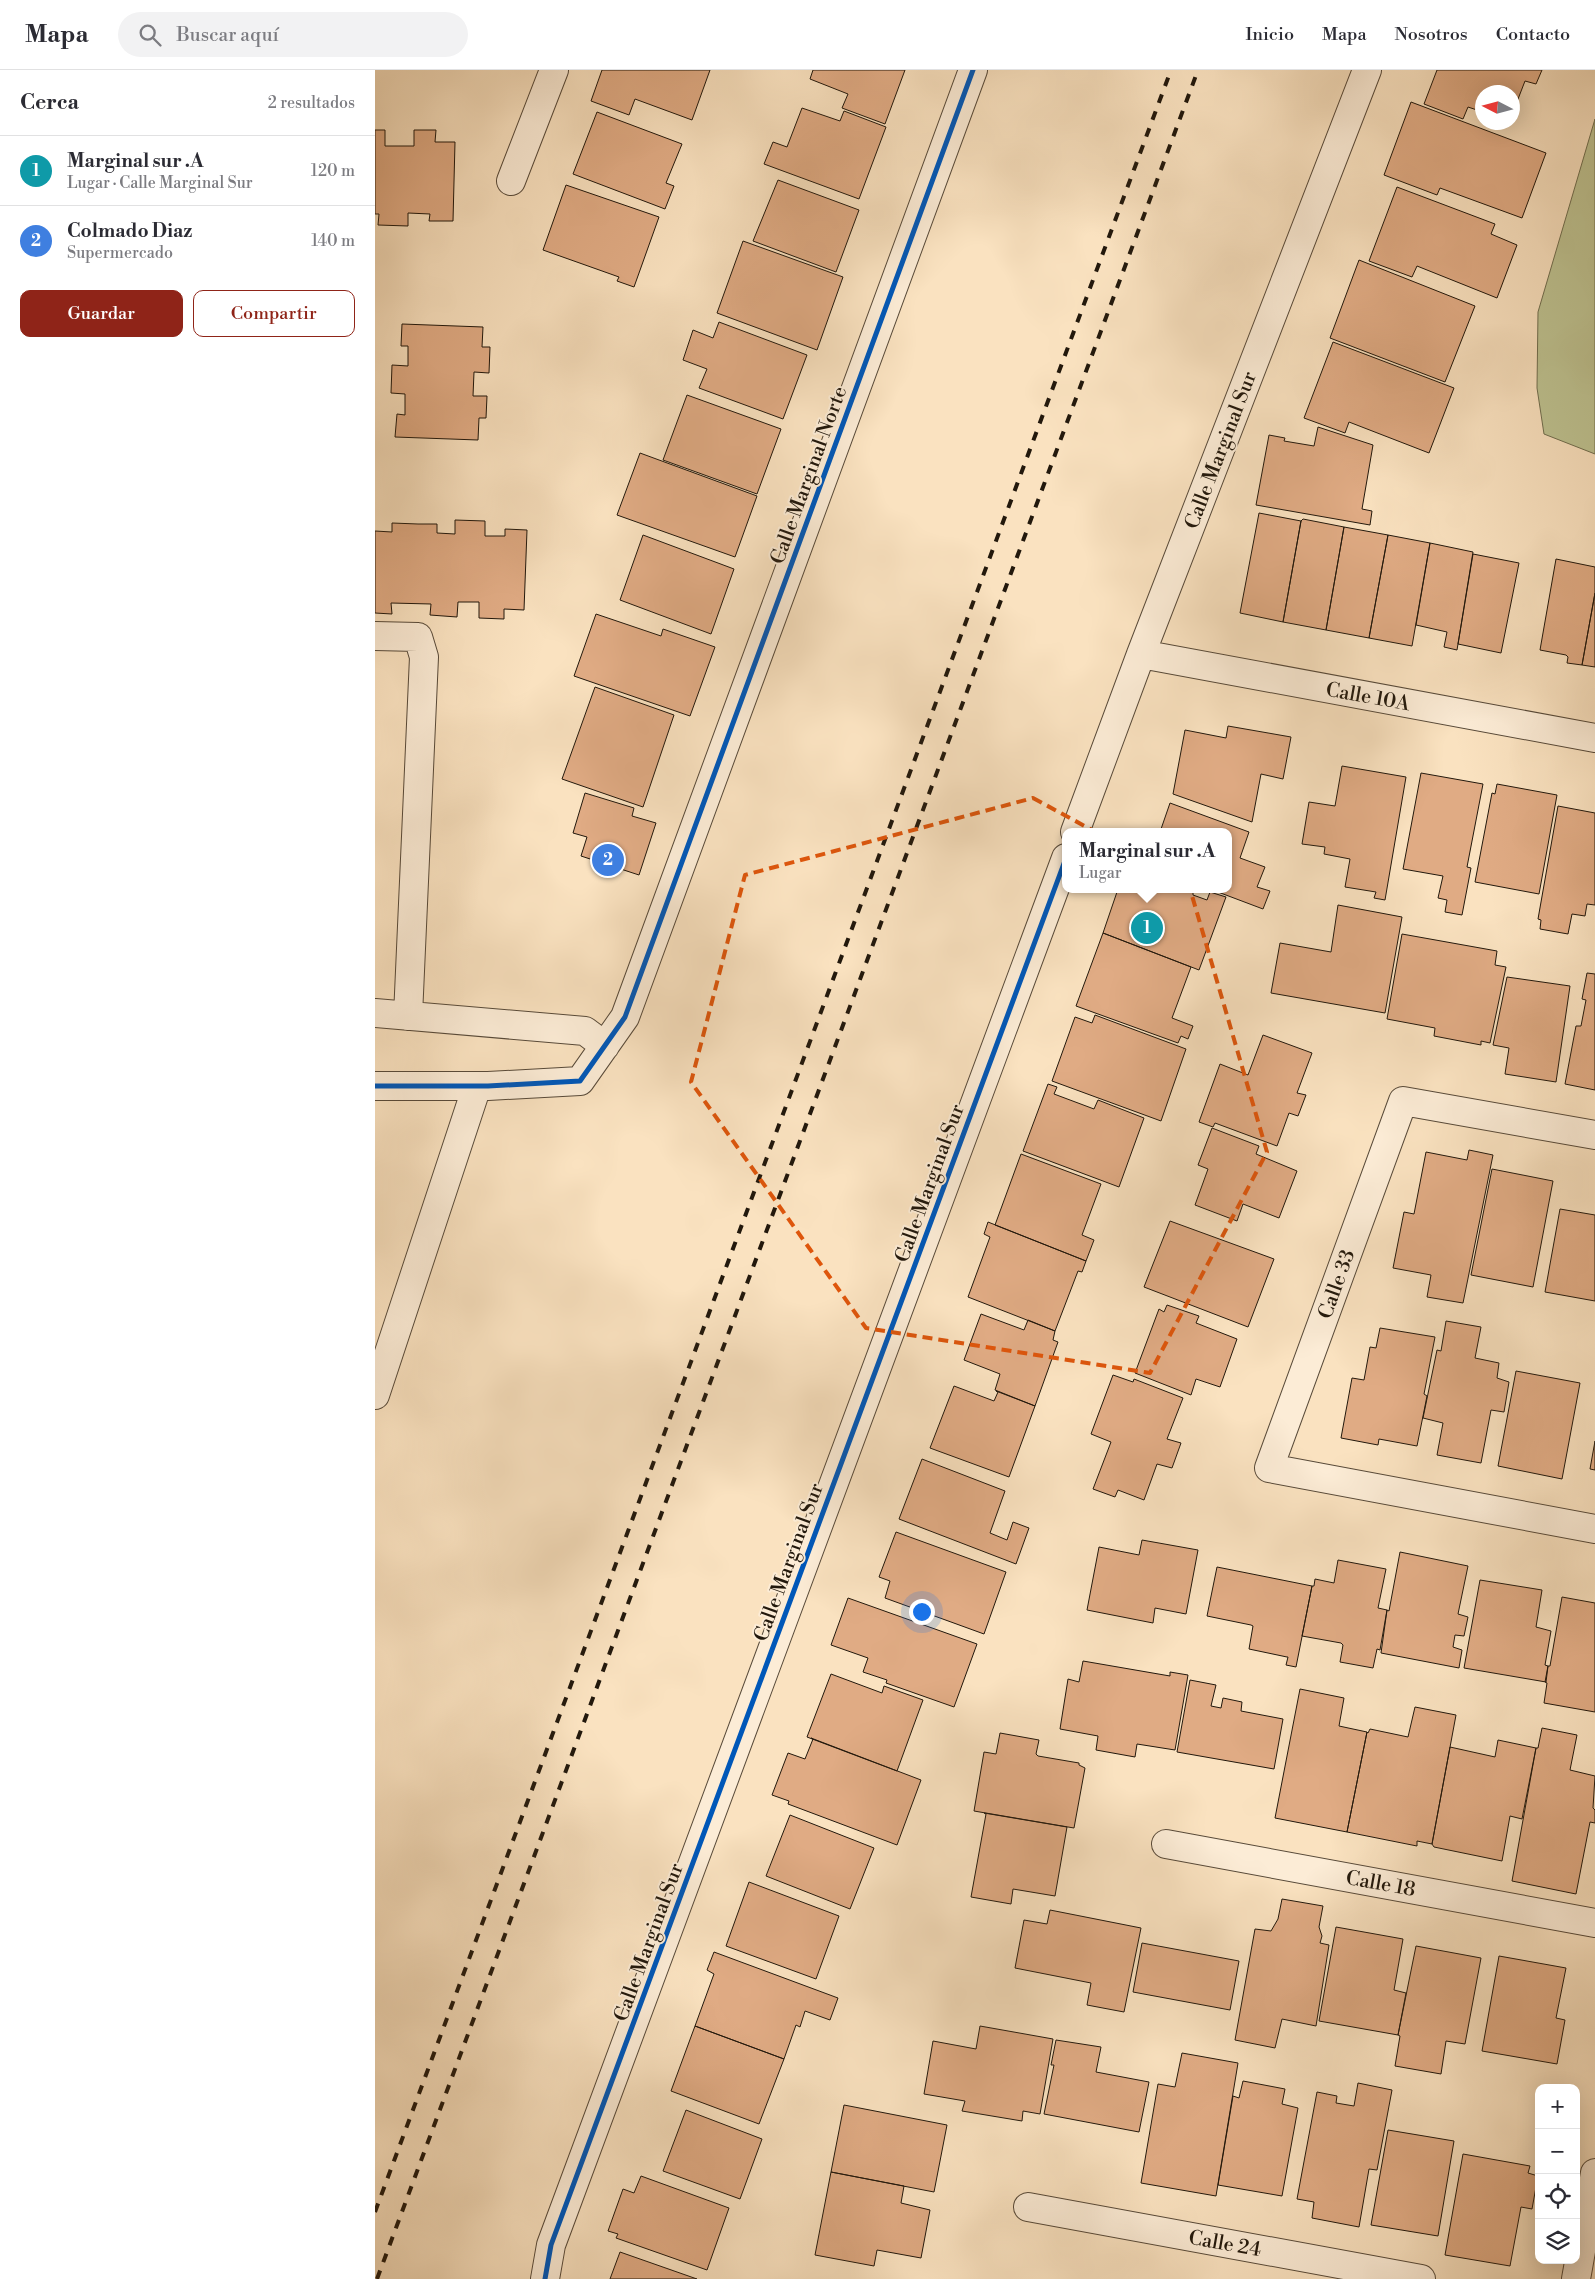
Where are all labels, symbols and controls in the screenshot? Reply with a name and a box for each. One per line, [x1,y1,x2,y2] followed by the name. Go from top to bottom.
[118,12,468,57] search box
[25,20,88,50] text: Mapa
[136,21,164,49] icon: search
[176,23,279,47] text: Buscar aquí
[1245,23,1294,46] text: Inicio
[1322,23,1367,46] text: Mapa
[1395,23,1468,46] text: Nosotros
[1496,23,1570,46] text: Contacto
[1475,85,1520,130] north arrow
[20,90,79,116] text: Cerca
[268,93,355,113] text: 2 resultados
[67,149,204,173] text: Marginal sur .A
[32,161,40,181] text: 1
[311,161,355,181] text: 120 m
[67,173,253,193] text: Lugar · Calle Marginal Sur
[67,219,192,243] text: Colmado Diaz
[31,231,41,251] text: 2
[311,231,355,251] text: 140 m
[67,243,173,263] text: Supermercado
[20,290,183,337] button: Guardar
[193,290,355,337] button: Compartir
[1180,368,1263,533] street label: Calle Marginal Sur
[766,383,853,568] street label: Calle Marginal Norte
[1324,678,1413,717] street label: Calle 10A
[1062,828,1232,893] popup
[1079,839,1215,863] text: Marginal sur .A
[592,841,624,879] pin: 2
[1079,863,1122,883] text: Lugar
[1131,909,1163,947] pin: 1
[890,1101,971,1266] street label: Calle Marginal Sur
[1313,1246,1361,1323] street label: Calle 33
[749,1480,830,1645] street label: Calle Marginal Sur
[909,1599,935,1625] your location
[609,1860,690,2025] street label: Calle Marginal Sur
[1344,1866,1418,1903] street label: Calle 18
[1535,2084,1580,2264] map controls
[1535,2084,1580,2129] button: +
[1535,2129,1580,2174] button: −
[1535,2174,1580,2219] button: locate
[1535,2219,1580,2264] button: layers
[1186,2226,1263,2263] street label: Calle 24

